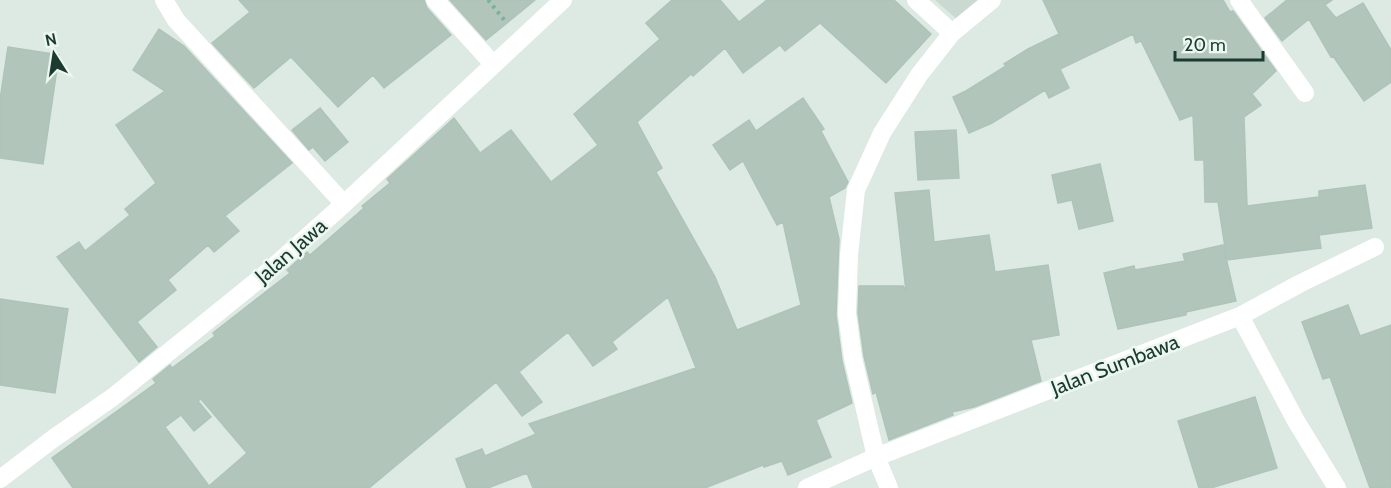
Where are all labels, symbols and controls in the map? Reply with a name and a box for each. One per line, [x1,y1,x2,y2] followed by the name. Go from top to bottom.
[24,24,84,84] north arrow
[1175,24,1264,62] scale bar
[43,29,58,50] text: N
[1184,34,1226,56] text: 20 m
[249,213,332,289] street label: Jalan Jawa
[1046,329,1182,401] street label: Jalan Sumbawa

